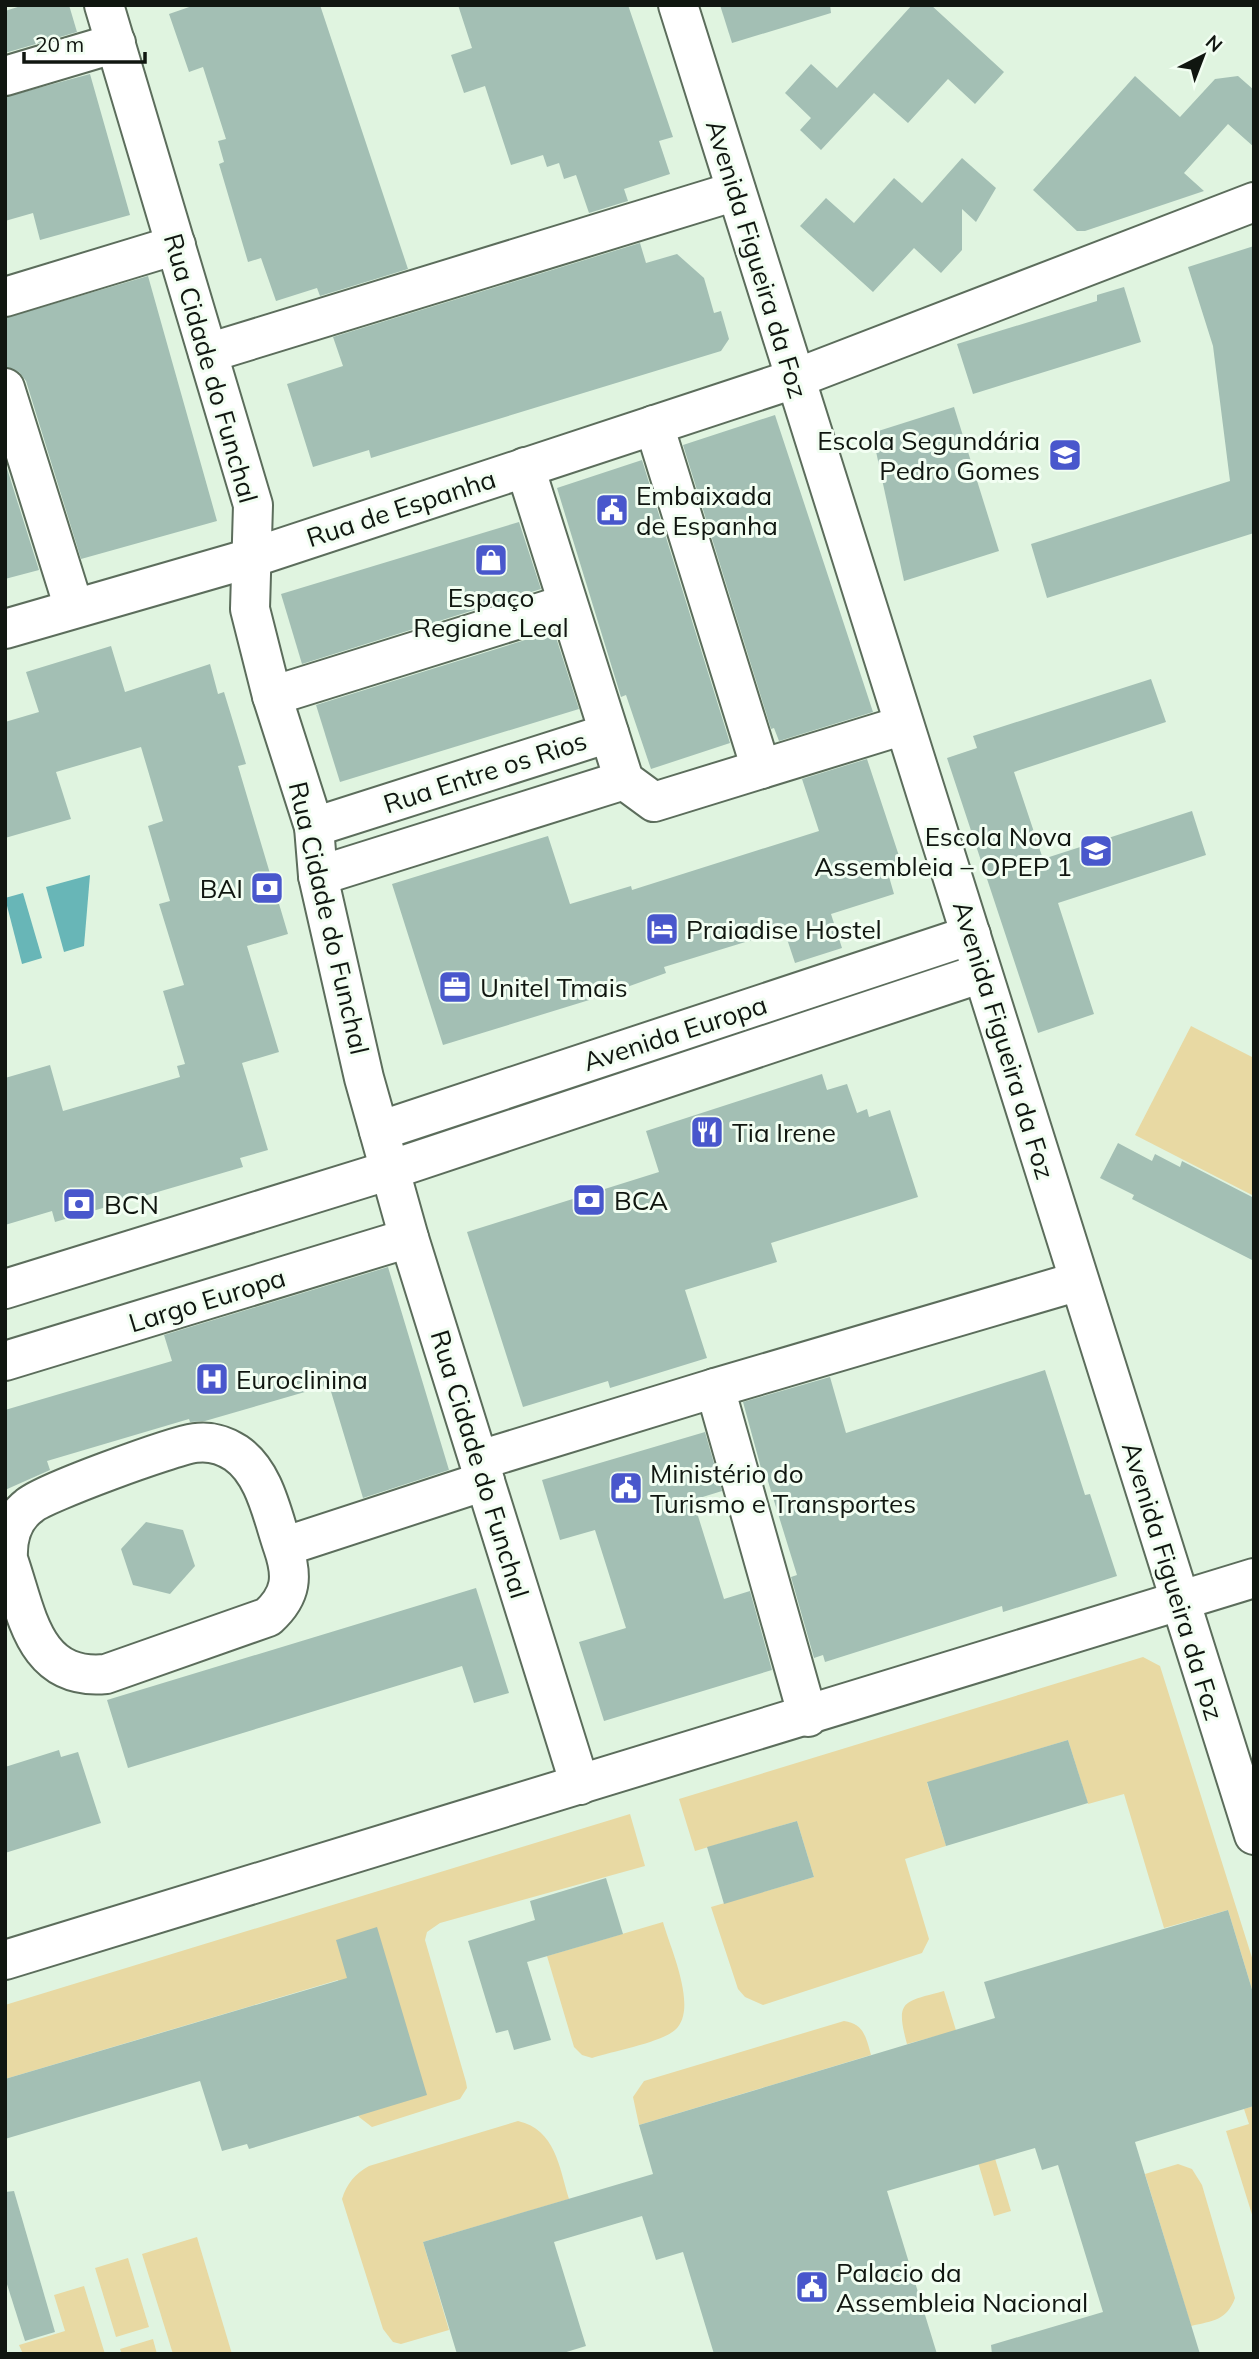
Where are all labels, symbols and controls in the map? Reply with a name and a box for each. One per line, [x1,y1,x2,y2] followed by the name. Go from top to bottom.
[24,21,145,65] scale bar
[1168,21,1238,91] north arrow
[1201,30,1228,57] text: N
[35,31,84,57] text: 20 m
[699,116,815,402] street label: Avenida Figueira da Foz
[157,229,265,507] street label: Rua Cidade do Funchal
[817,424,1040,487] place label: Escola Segundária Pedro Gomes
[1046,436,1084,474] school or university icon: Escola Segundária Pedro Gomes
[302,462,500,554] street label: Rua de Espanha
[636,479,778,542] place label: Embaixada de Espanha
[593,491,631,529] public building icon: Embaixada de Espanha
[472,541,510,579] shop icon: Espaço Regiane Leal
[413,581,569,644] place label: Espaço Regiane Leal
[379,724,591,820] street label: Rua Entre os Rios
[282,778,376,1058] street label: Rua Cidade do Funchal
[814,820,1072,883] place label: Escola Nova Assembleia – OPEP 1
[1077,832,1115,870] school or university icon: Escola Nova Assembleia – OPEP 1
[248,869,286,907] bank icon: BAI
[200,872,243,905] place label: BAI
[946,897,1062,1183] street label: Avenida Figueira da Foz
[643,910,681,948] hotel icon: Praiadise Hostel
[686,913,882,946] place label: Praiadise Hostel
[436,968,474,1006] office icon: Unitel Tmais
[480,971,628,1004] place label: Unitel Tmais
[579,988,771,1078] street label: Avenida Europa
[688,1113,726,1151] restaurant icon: Tia Irene
[732,1116,836,1149] place label: Tia Irene
[570,1181,608,1219] bank icon: BCA
[614,1184,668,1217] place label: BCA
[60,1185,98,1223] bank icon: BCN
[104,1188,159,1221] place label: BCN
[125,1261,289,1339] street label: Largo Europa
[423,1326,537,1602] street label: Rua Cidade do Funchal
[193,1360,231,1398] hospital icon: Euroclinina
[236,1363,368,1396] place label: Euroclinina
[1115,1438,1231,1724] street label: Avenida Figueira da Foz
[650,1457,916,1520] place label: Ministério do Turismo e Transportes
[607,1469,645,1507] public building icon: Ministério do Turismo e Transportes
[836,2256,1088,2319] place label: Palacio da Assembleia Nacional
[793,2268,831,2306] public building icon: Palacio da Assembleia Nacional

